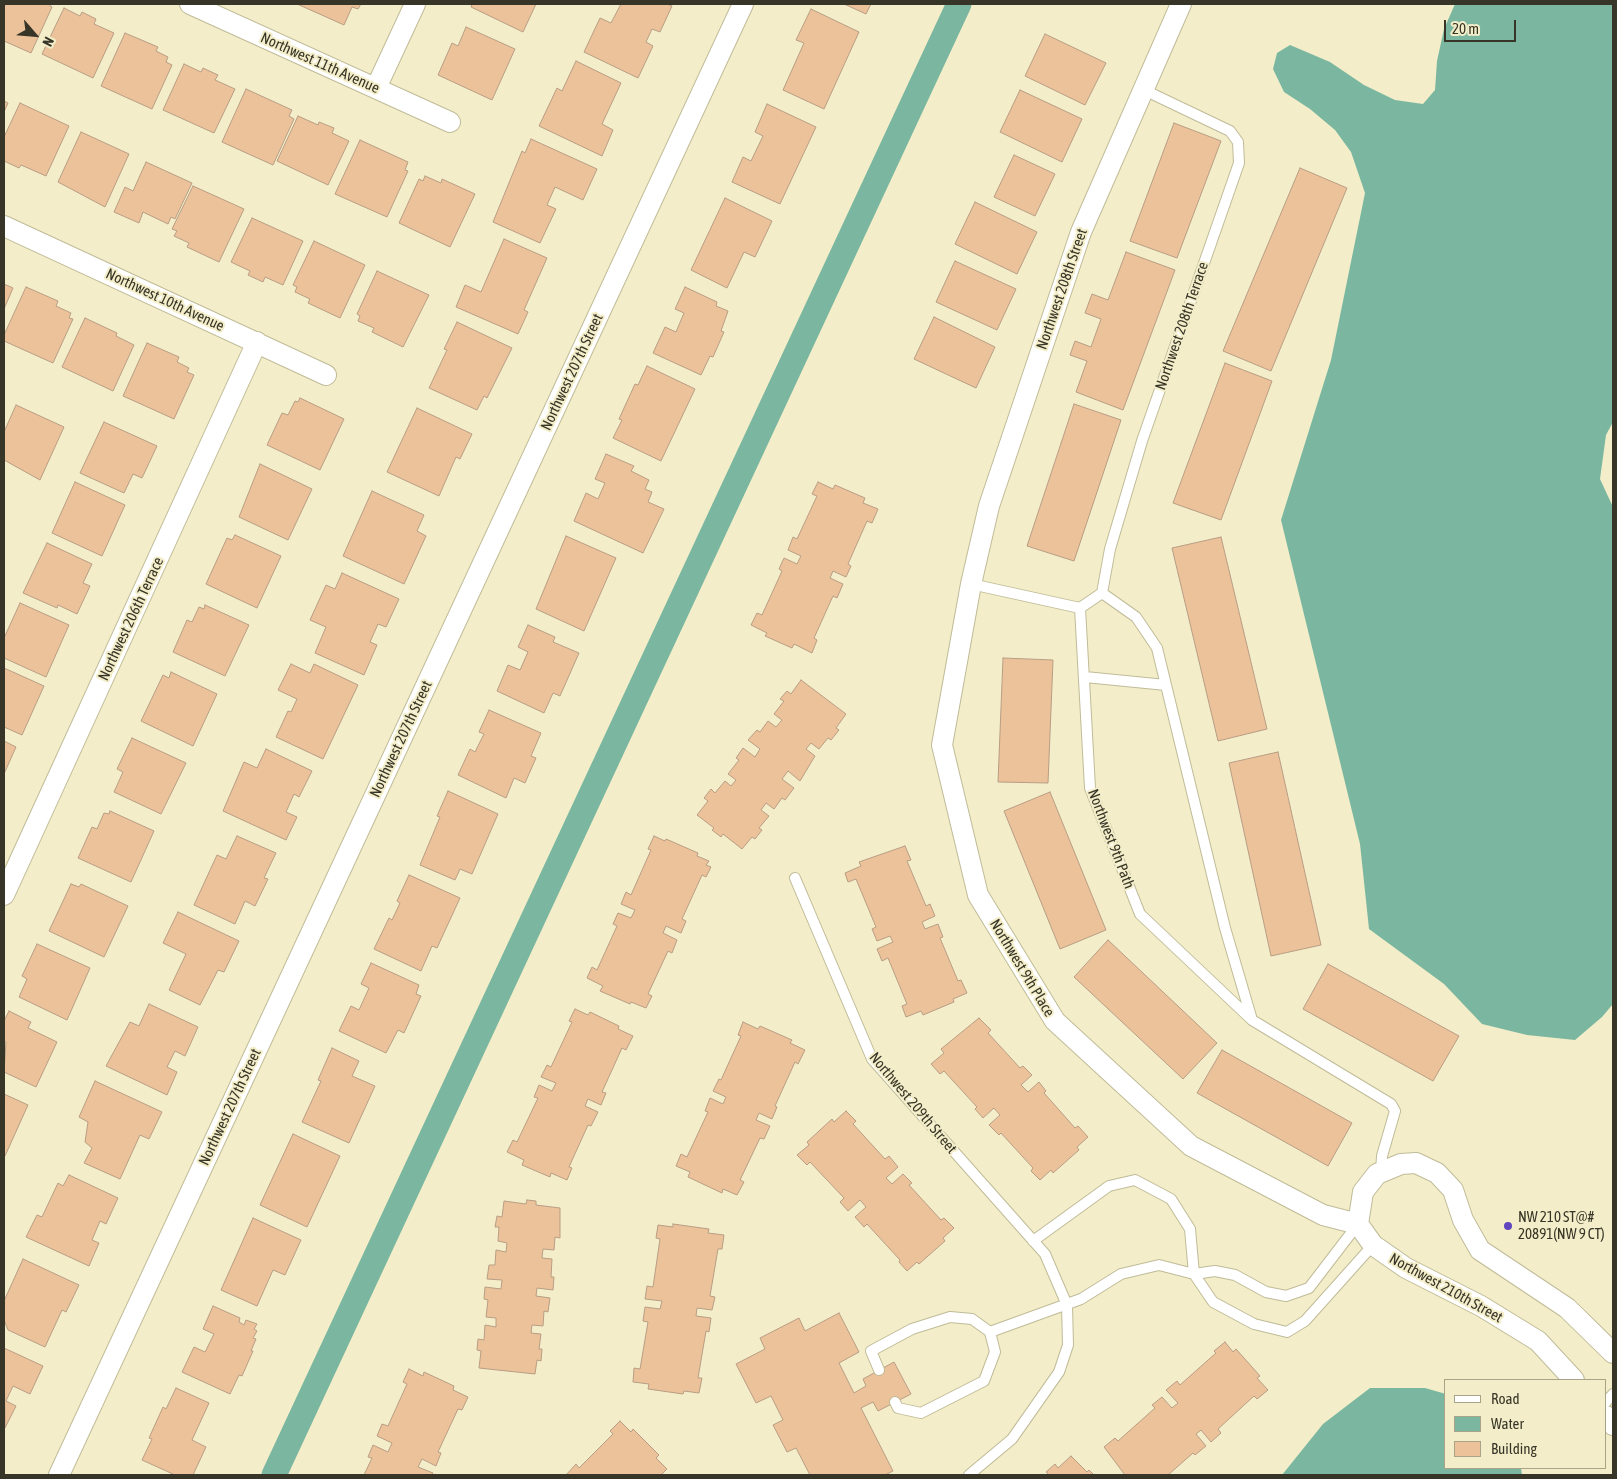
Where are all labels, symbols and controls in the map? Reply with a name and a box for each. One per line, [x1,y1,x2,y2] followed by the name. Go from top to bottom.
[10,10,60,60] north arrow
[1447,10,1520,42] scale bar
[1452,20,1479,37] text: 20 m
[258,29,382,97] street label: Northwest 11th Avenue
[39,34,57,49] text: N
[1033,226,1091,352] street label: Northwest 208th Street
[1152,260,1212,392] street label: Northwest 208th Terrace
[103,265,227,335] street label: Northwest 10th Avenue
[537,311,607,433] street label: Northwest 207th Street
[94,554,168,684] street label: Northwest 206th Terrace
[366,678,436,800] street label: Northwest 207th Street
[1084,787,1138,891] street label: Northwest 9th Path
[986,916,1058,1020] street label: Northwest 9th Place
[195,1046,265,1168] street label: Northwest 207th Street
[865,1049,961,1157] street label: Northwest 209th Street
[1518,1208,1605,1243] place label: NW 210 ST@# 20891(NW 9 CT)
[1502,1220,1514,1232] marker: NW 210 ST@# 20891(NW 9 CT)
[1386,1249,1506,1327] street label: Northwest 210th Street
[1444,1379,1607,1469] legend
[1491,1390,1520,1407] text: Road
[1491,1415,1524,1432] text: Water
[1491,1440,1537,1457] text: Building

